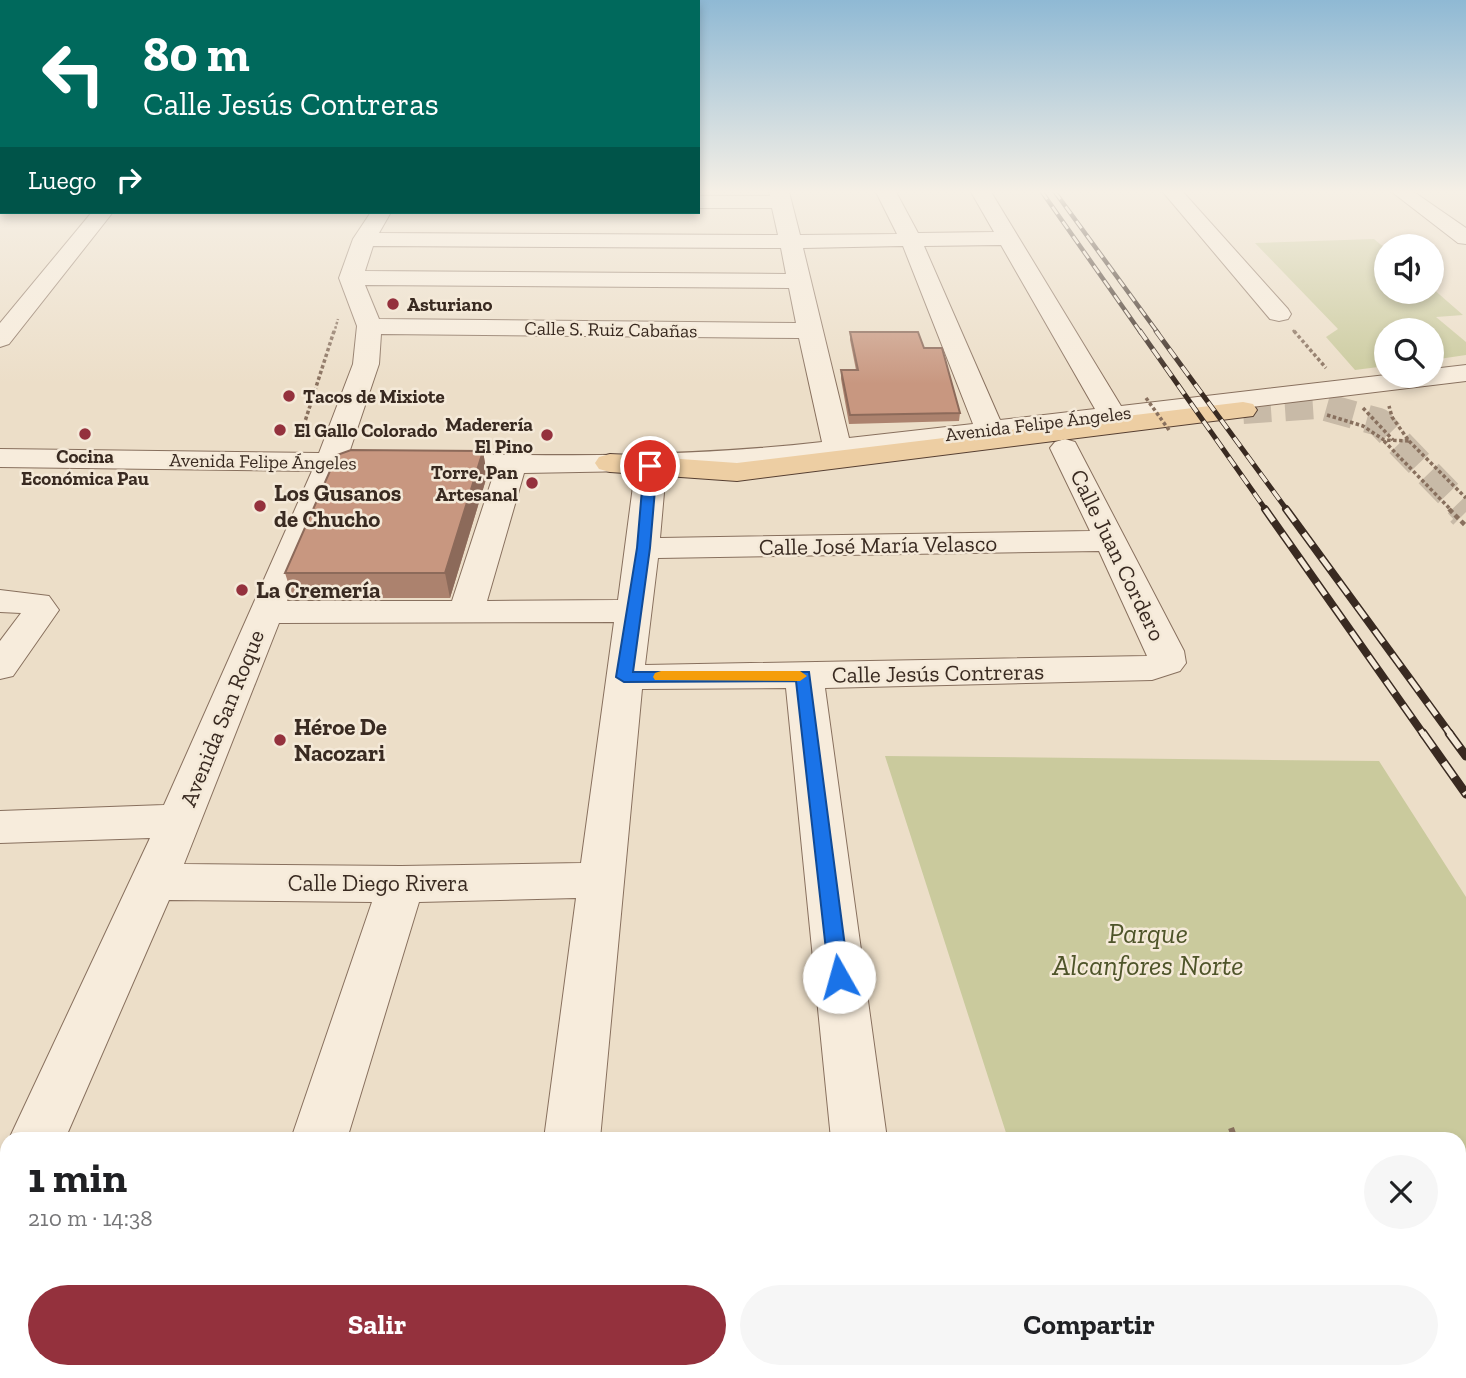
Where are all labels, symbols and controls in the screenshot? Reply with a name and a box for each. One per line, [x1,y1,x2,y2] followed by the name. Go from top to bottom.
[143,25,250,84] text: 80 m
[28,28,119,119] icon: left
[143,85,439,123] text: Calle Jesús Contreras
[110,161,148,199] icon: right
[28,164,96,196] text: Luego
[1374,234,1444,388] map controls
[1374,234,1444,304] button: sound
[407,293,492,316] place label: Asturiano
[385,296,401,312] marker: Asturiano
[524,316,698,343] street label: Calle S. Ruiz Cabañas
[1374,318,1444,388] button: search
[303,385,445,408] place label: Tacos de Mixiote
[281,388,297,404] marker: Tacos de Mixiote
[944,401,1132,446] street label: Avenida Felipe Ángeles
[445,413,533,458] place label: Maderería El Pino
[294,419,437,442] place label: El Gallo Colorado
[272,422,288,438] marker: El Gallo Colorado
[77,426,93,442] marker: Cocina Económica Pau
[539,427,555,443] marker: Maderería El Pino
[620,436,680,496] pin
[21,445,149,490] place label: Cocina Económica Pau
[631,447,669,485] icon: arrive
[169,448,357,475] street label: Avenida Felipe Ángeles
[431,461,519,506] place label: Torre, Pan Artesanal
[1064,465,1172,645] street label: Calle Juan Cordero
[524,475,540,491] marker: Torre, Pan Artesanal
[274,479,401,533] place label: Los Gusanos de Chucho
[252,498,268,514] marker: Los Gusanos de Chucho
[759,529,997,561] street label: Calle José María Velasco
[256,576,381,604] place label: La Cremería
[234,582,250,598] marker: La Cremería
[174,626,270,810] street label: Avenida San Roque
[832,657,1044,689] street label: Calle Jesús Contreras
[294,713,387,767] place label: Héroe De Nacozari
[272,732,288,748] marker: Héroe De Nacozari
[288,869,468,897] street label: Calle Diego Rivera
[1051,917,1244,982] park label: Parque Alcanfores Norte
[802,940,876,1014] position arrow
[28,1152,127,1203] text: 1 min
[1364,1155,1438,1229] button: close
[28,1204,153,1232] text: 210 m · 14:38
[28,1285,726,1365] button: Salir
[740,1285,1438,1365] button: Compartir

